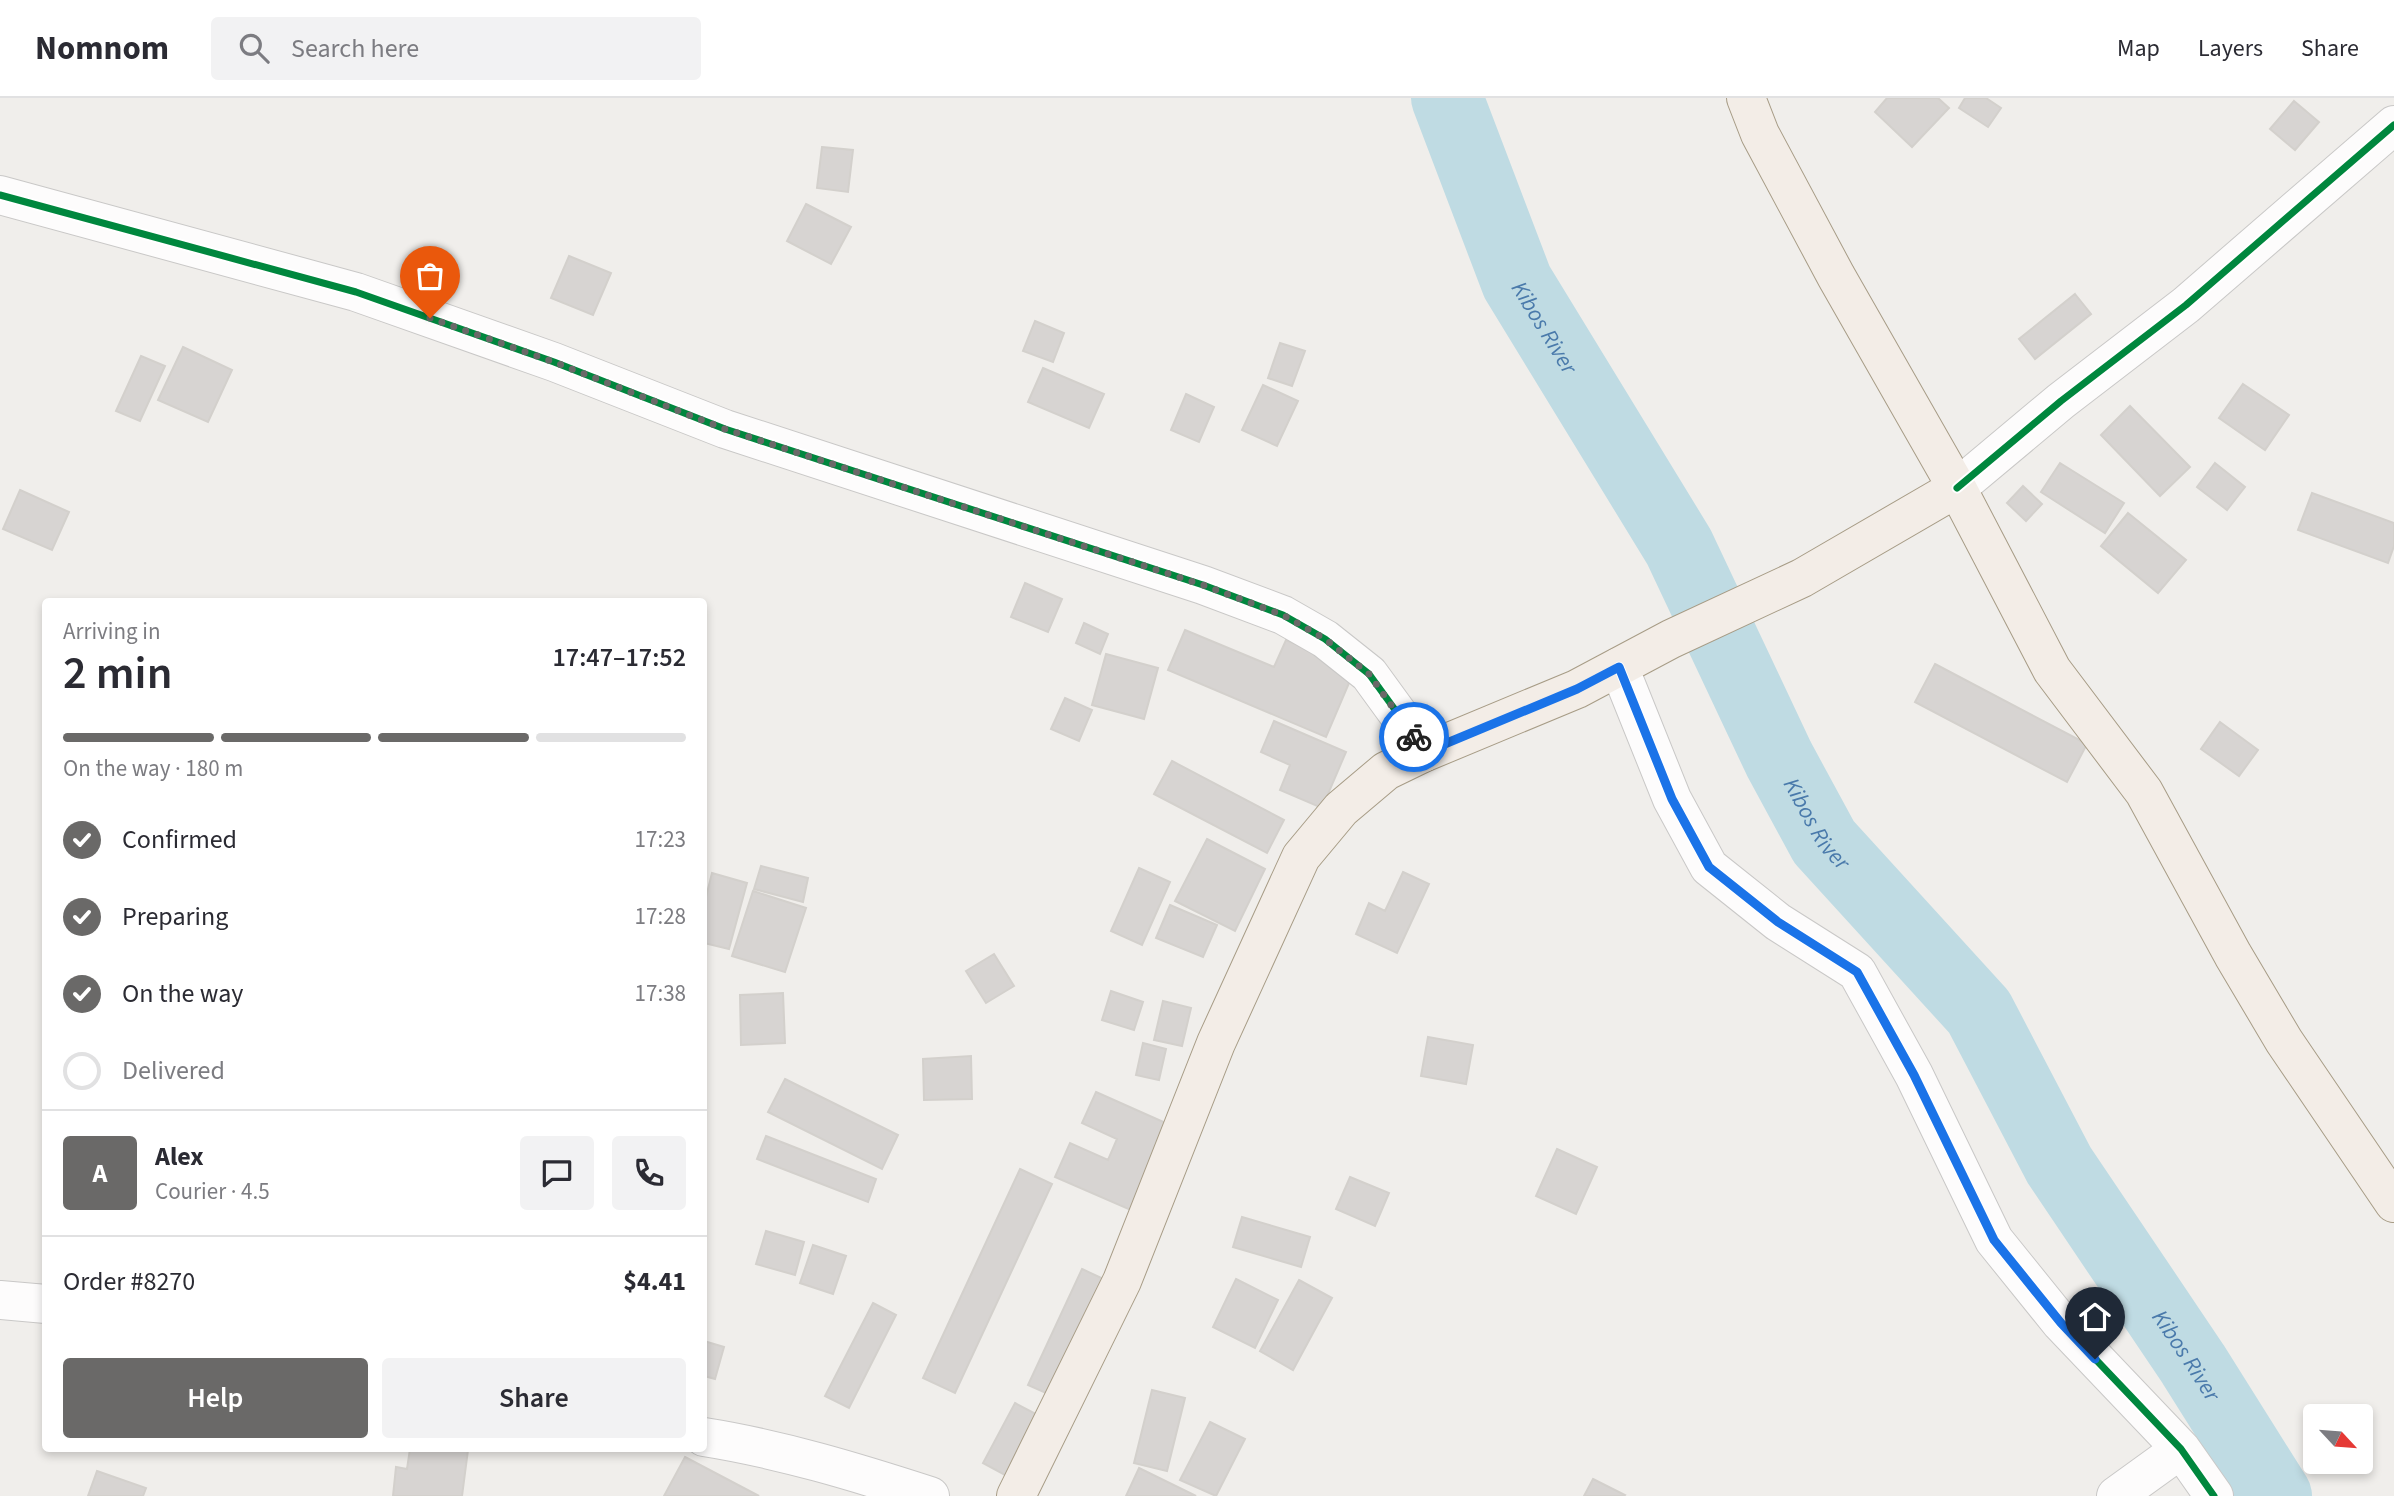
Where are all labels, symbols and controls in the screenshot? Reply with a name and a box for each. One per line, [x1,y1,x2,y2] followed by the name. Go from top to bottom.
[211,17,701,80] search box
[35,25,169,72] text: Nomnom
[235,29,273,67] icon: search
[291,30,419,67] text: Search here
[2117,31,2160,66] text: Map
[2198,31,2263,66] text: Layers
[2301,31,2359,66] text: Share
[400,246,460,318] pin
[411,257,449,295] icon: bag
[1503,275,1586,381] water label: Kibos River
[63,615,161,648] text: Arriving in
[553,639,686,676] text: 17:47–17:52
[63,641,172,706] text: 2 min
[1379,702,1449,772] courier
[1395,718,1433,756] icon: bike
[63,752,243,785] text: On the way · 180 m
[1775,772,1858,878] water label: Kibos River
[63,821,101,859] icon: check
[122,821,237,858] text: Confirmed
[635,823,686,856] text: 17:23
[63,898,101,936] icon: check
[122,898,228,935] text: Preparing
[635,900,686,933] text: 17:28
[63,975,101,1013] icon: check
[122,975,243,1012] text: On the way
[635,977,686,1010] text: 17:38
[122,1052,225,1089] text: Delivered
[520,1136,594,1210] button: chat
[612,1136,686,1210] button: phone
[155,1138,204,1175] text: Alex
[93,1155,107,1192] text: A
[155,1175,270,1208] text: Courier · 4.5
[63,1263,195,1300] text: Order #8270
[623,1263,686,1300] text: $4.41
[2065,1287,2125,1359] pin
[2076,1298,2114,1336] icon: home
[2144,1303,2229,1409] water label: Kibos River
[63,1358,368,1438] button: Help
[382,1358,686,1438] button: Share
[2303,1404,2373,1474] north arrow
[2303,1404,2373,1474] map controls

